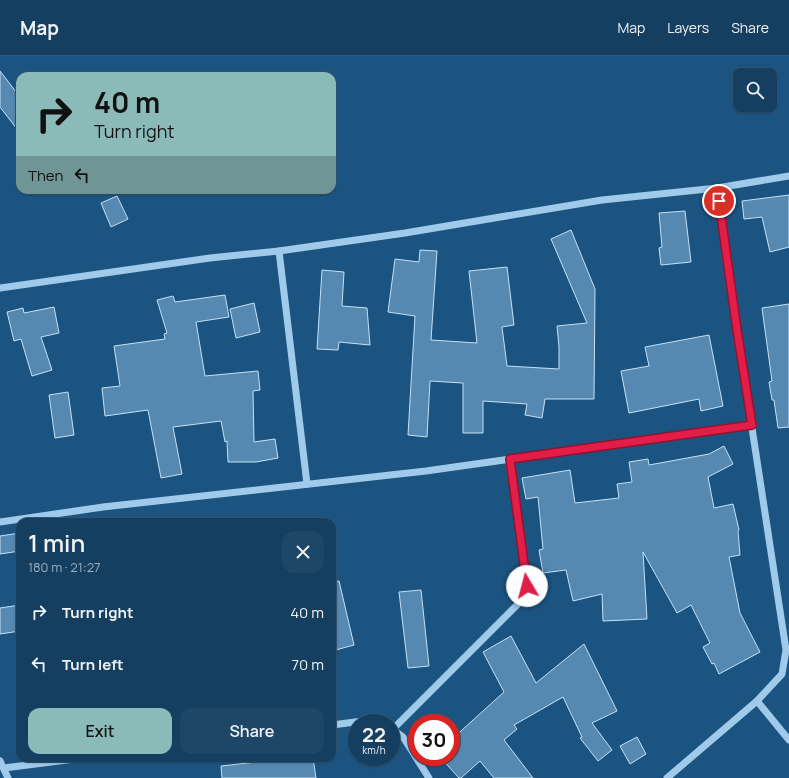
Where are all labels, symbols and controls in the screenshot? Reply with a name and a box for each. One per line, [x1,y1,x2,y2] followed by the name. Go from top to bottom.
[20,15,59,41] text: Map
[617,18,645,37] text: Map
[667,18,709,37] text: Layers
[731,18,769,37] text: Share
[733,68,777,112] map controls
[733,68,777,112] button: search
[94,83,160,121] text: 40 m
[28,88,80,140] icon: right
[94,119,175,143] text: Turn right
[71,164,93,186] icon: left
[28,165,63,186] text: Then
[702,184,736,218] pin
[708,190,730,212] icon: arrive
[28,526,85,559] text: 1 min
[282,531,324,573] button: close
[28,558,101,576] text: 180 m · 21:27
[506,565,548,607] position arrow
[28,601,50,623] icon: right
[62,602,133,623] text: Turn right
[290,602,324,623] text: 40 m
[28,653,50,675] icon: left
[62,654,124,675] text: Turn left
[292,654,324,675] text: 70 m
[28,708,172,754] button: Exit
[180,708,324,754] button: Share
[408,714,460,766] speed limit sign: 30
[362,721,386,748] text: 22
[362,743,386,757] text: km/h

